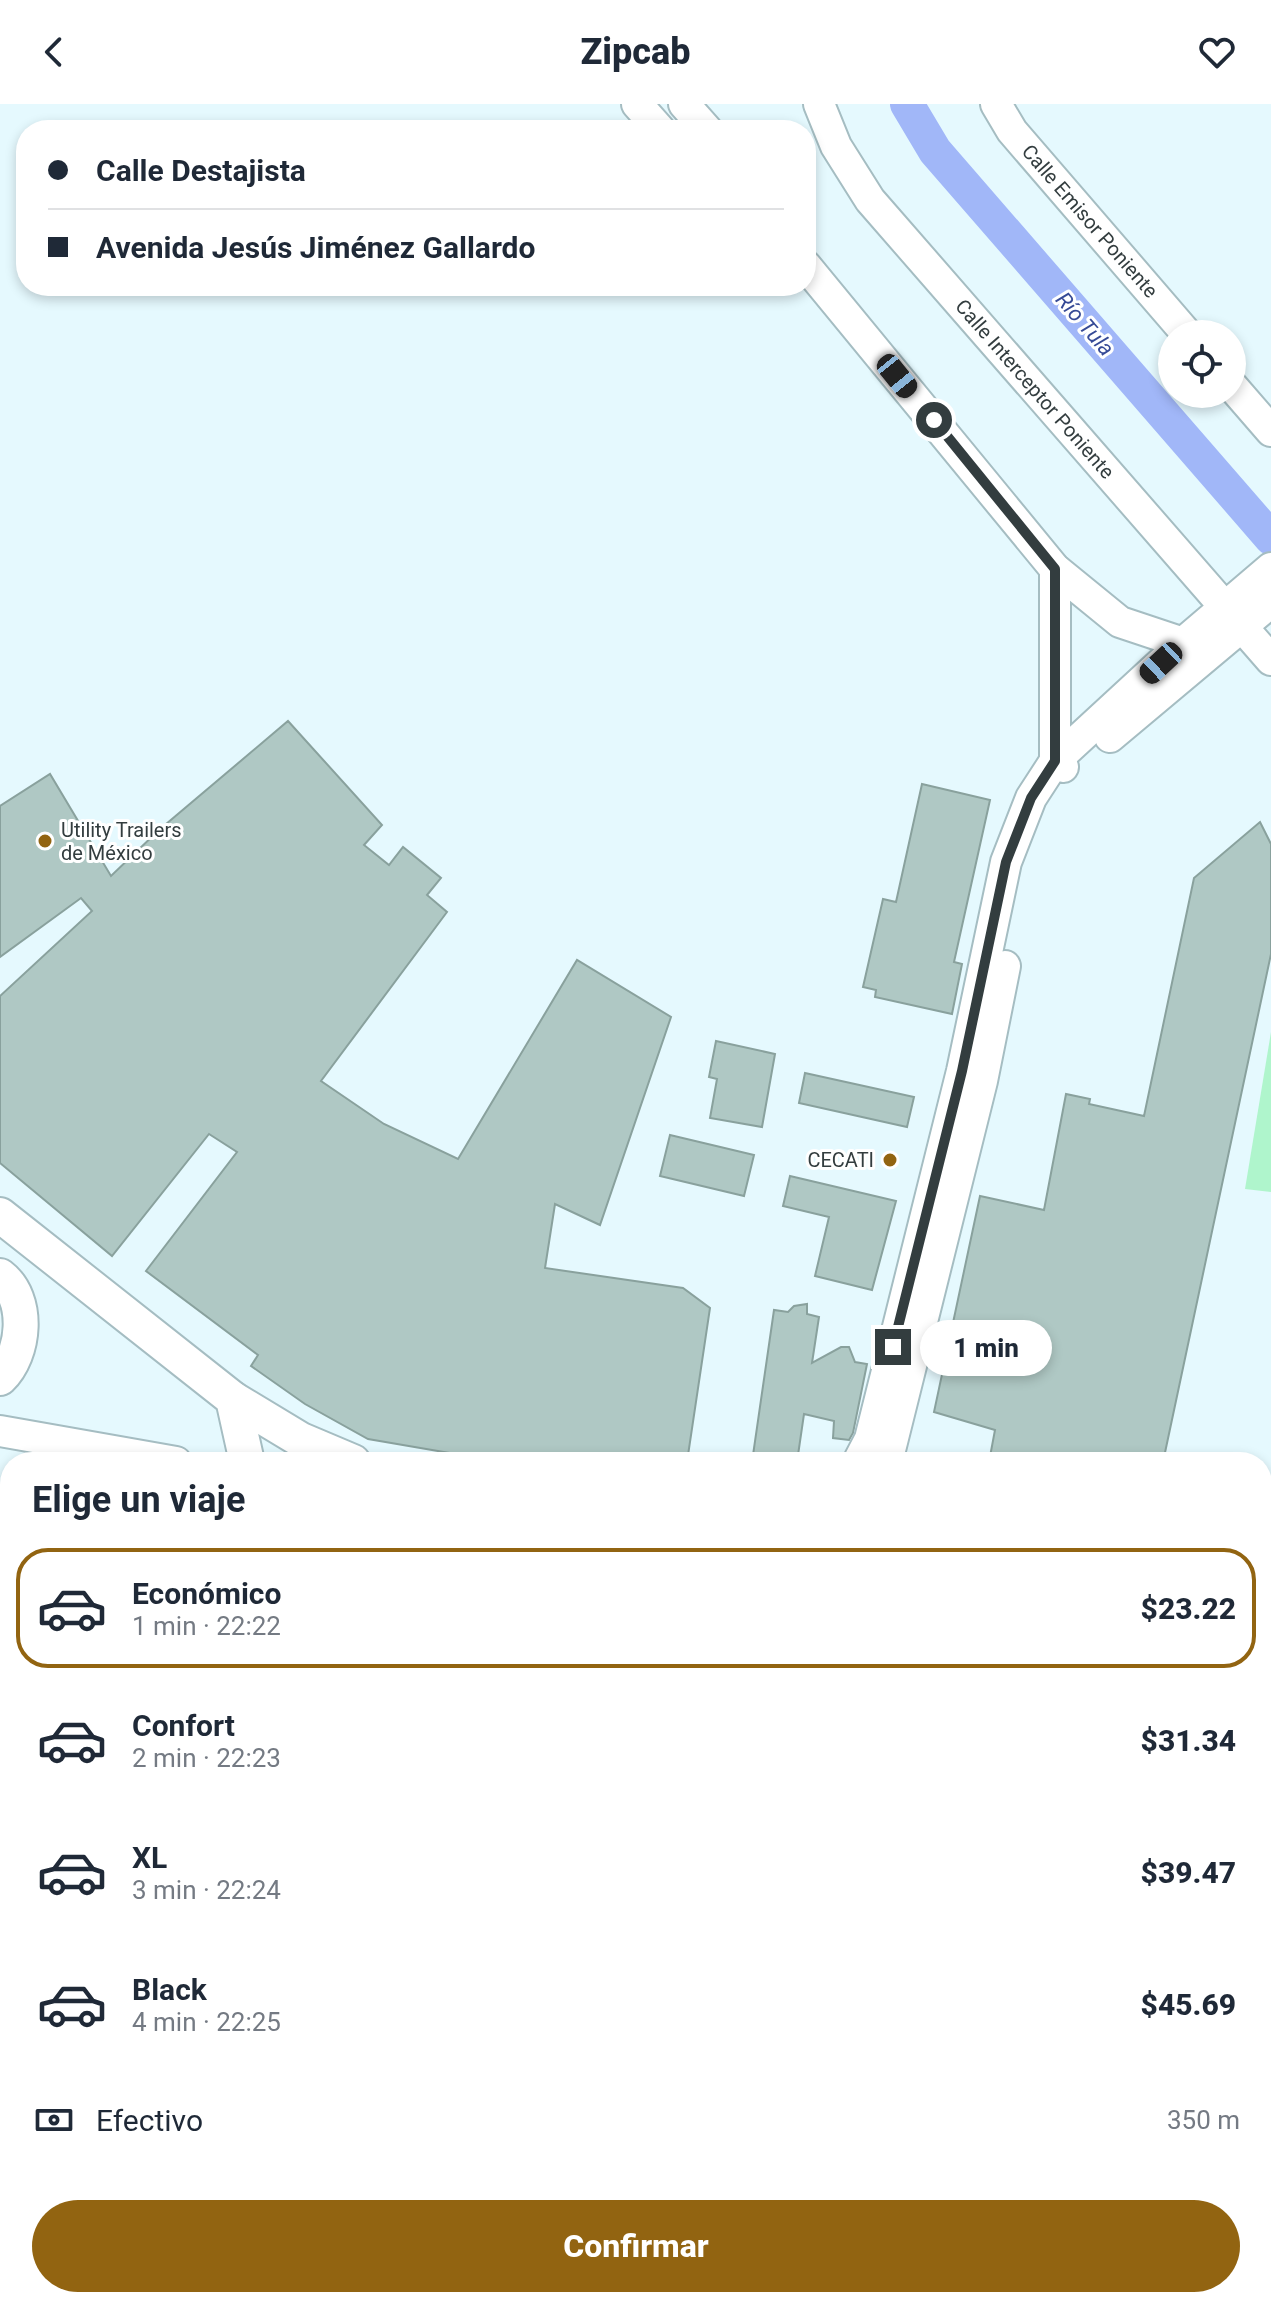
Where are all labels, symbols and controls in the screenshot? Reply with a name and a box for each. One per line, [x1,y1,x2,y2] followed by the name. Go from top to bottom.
[32,30,76,74] icon: back
[1195,30,1239,74] icon: heart
[580,31,691,73] text: Zipcab
[1017,140,1163,302] street label: Calle Emisor Poniente
[96,153,306,188] text: Calle Destajista
[96,230,535,265] text: Avenida Jesús Jiménez Gallardo
[1051,287,1119,361] water label: Río Tula
[951,294,1119,484] street label: Calle Interceptor Poniente
[1158,320,1246,408] map controls
[1158,320,1246,408] button: locate
[873,350,921,402] car
[916,402,952,438] route start
[1135,638,1187,688] car
[61,818,182,865] place label: Utility Trailers de México
[36,832,54,850] marker: Utility Trailers de México
[807,1148,874,1172] place label: CECATI
[881,1151,899,1169] marker: CECATI
[921,1319,1053,1375] callout: 1 min
[875,1329,911,1365] route end
[953,1333,1019,1363] text: 1 min
[32,1479,245,1521] text: Elige un viaje
[36,1572,108,1644] icon: car
[132,1576,281,1611] text: Económico
[1141,1591,1236,1626] text: $23.22
[132,1611,281,1641] text: 1 min · 22:22
[36,1704,108,1776] icon: car
[132,1708,235,1743] text: Confort
[1141,1723,1236,1758] text: $31.34
[132,1743,281,1773] text: 2 min · 22:23
[36,1836,108,1908] icon: car
[132,1840,167,1875] text: XL
[1141,1855,1236,1890] text: $39.47
[132,1875,281,1905] text: 3 min · 22:24
[36,1968,108,2040] icon: car
[132,1972,207,2007] text: Black
[1141,1987,1236,2022] text: $45.69
[132,2007,281,2037] text: 4 min · 22:25
[32,2098,76,2142] icon: cash
[96,2103,203,2138] text: Efectivo
[1167,2105,1240,2135] text: 350 m
[32,2200,1240,2292] button: Confirmar

